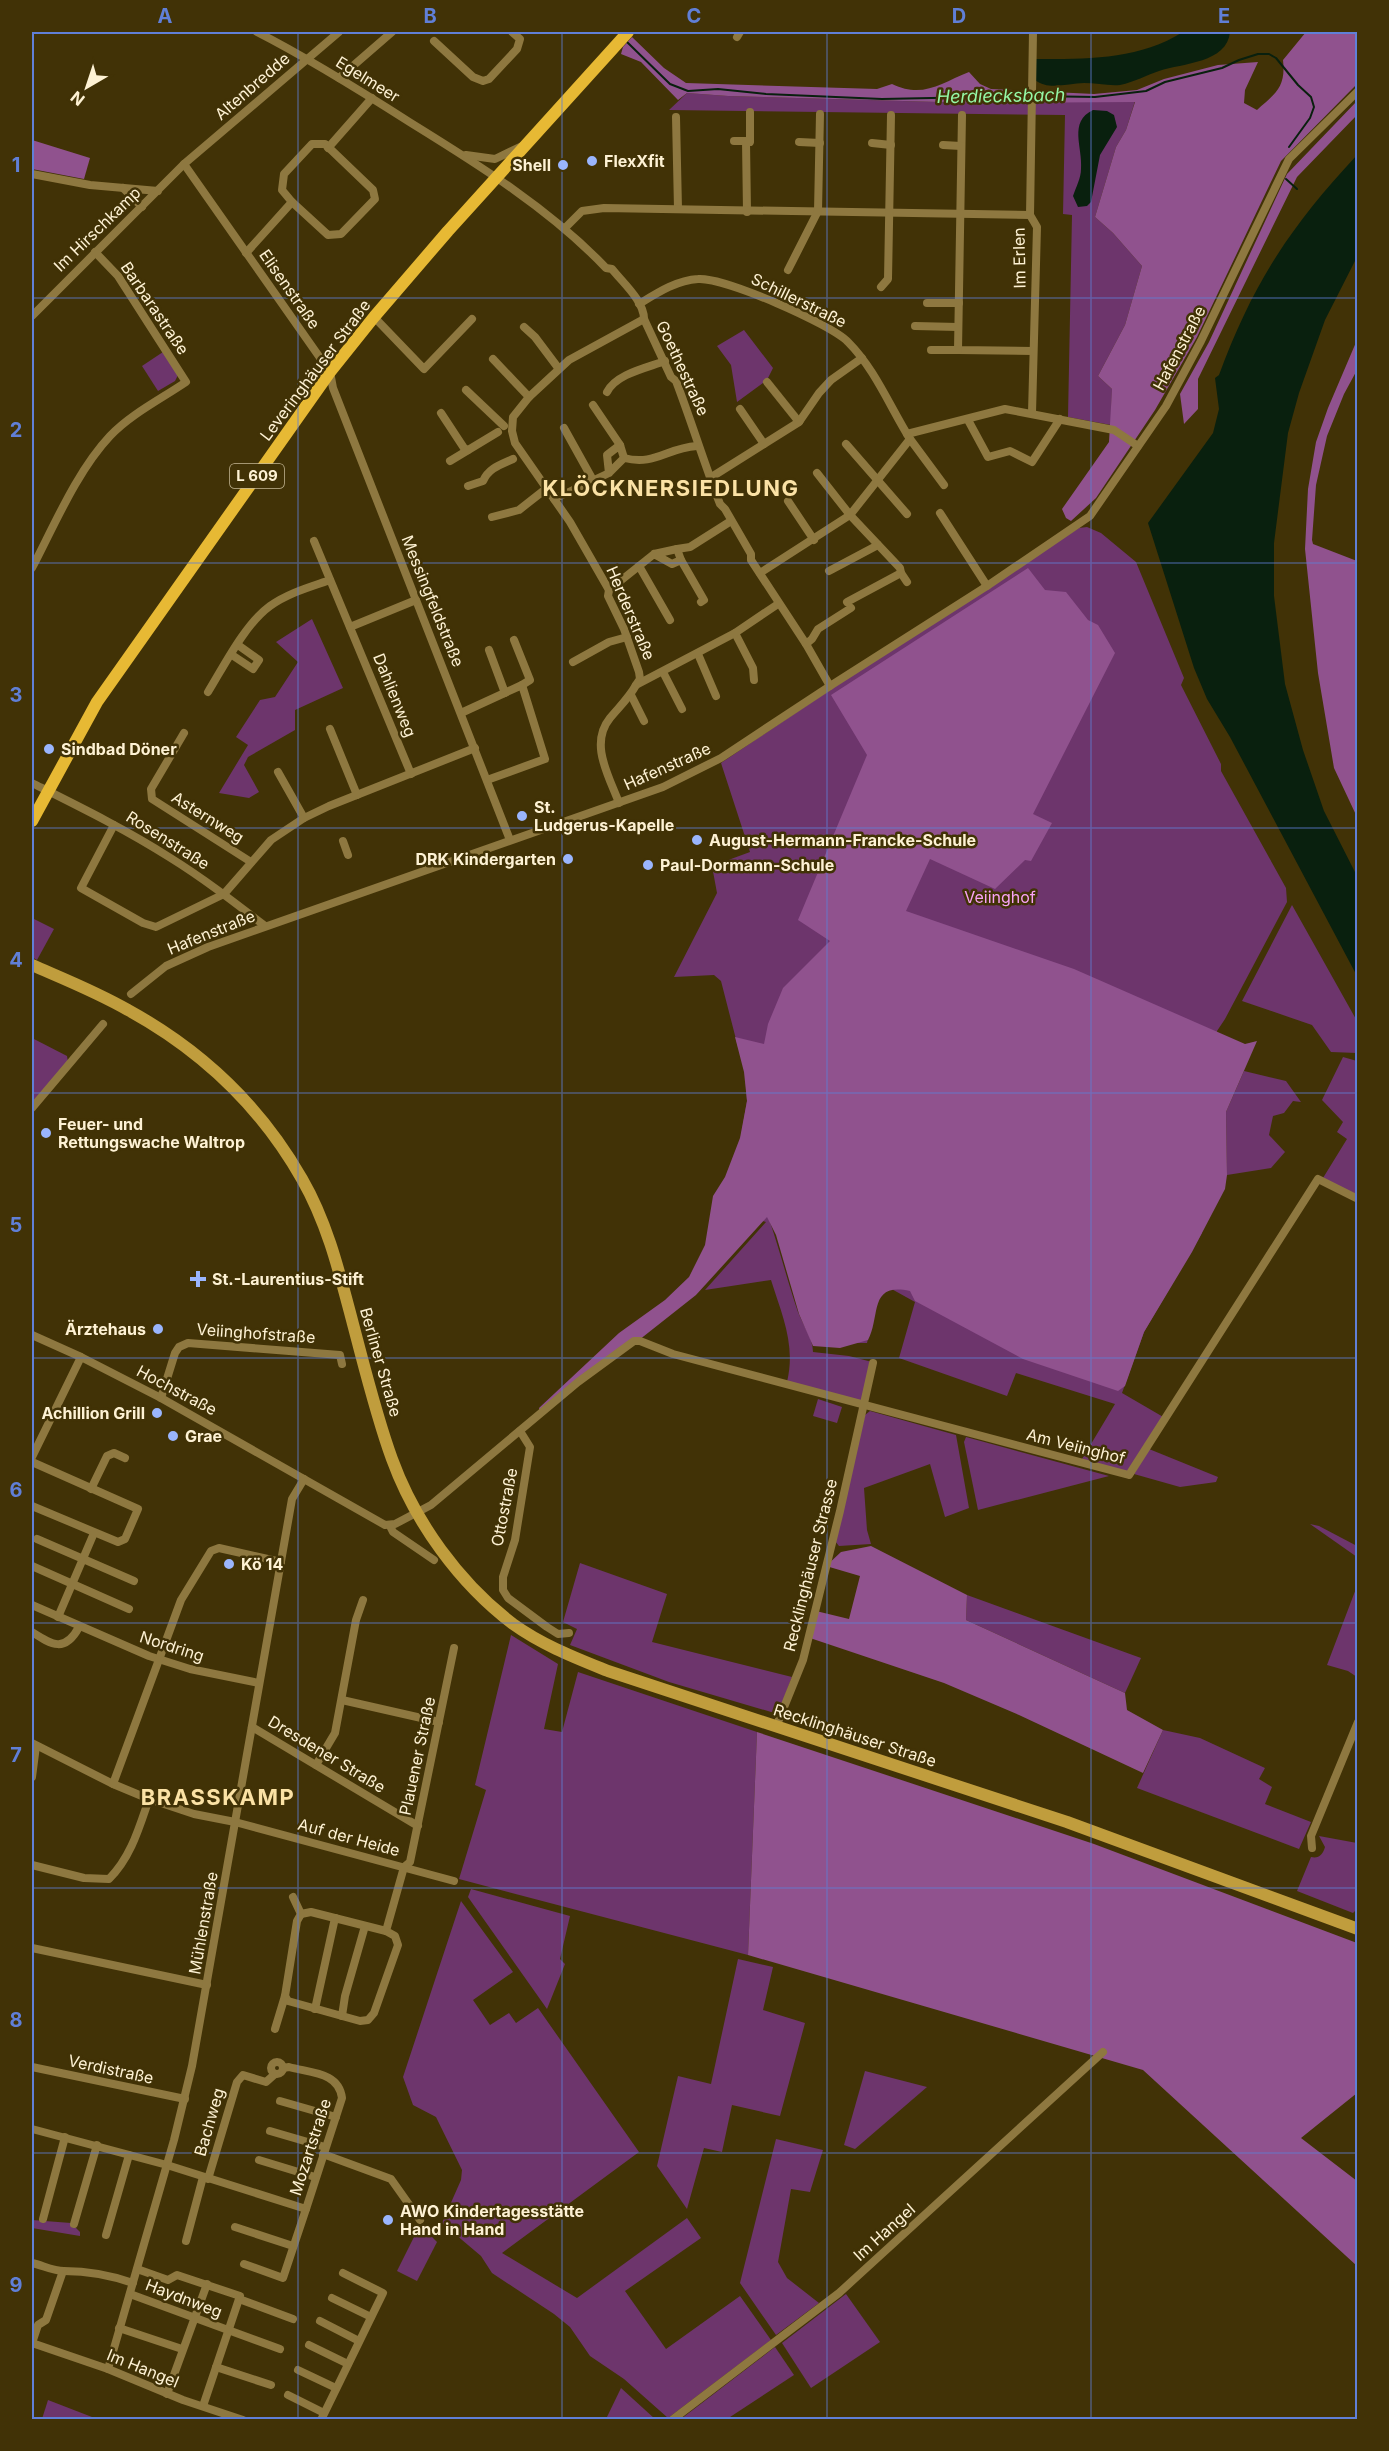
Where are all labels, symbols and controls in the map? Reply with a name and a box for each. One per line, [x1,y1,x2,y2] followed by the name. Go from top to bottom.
[158,4,173,28] text: A
[423,4,437,28] text: B
[687,4,701,28] text: C
[952,4,966,28] text: D
[1218,4,1230,28] text: E
[210,48,294,124] street label: Altenbredde
[332,52,404,106] street label: Egelmeer
[57,57,117,117] north arrow
[936,84,1066,107] water label: Herdiecksbach
[67,87,89,110] text: N
[604,151,665,171] place label: FlexXfit
[12,153,20,177] text: 1
[585,154,599,168] marker: FlexXfit
[512,155,551,175] place label: Shell
[556,158,570,172] marker: Shell
[49,182,145,276] street label: Im Hirschkamp
[1008,227,1030,289] street label: Im Erlen
[255,245,325,333] street label: Elisenstraße
[117,258,193,358] street label: Barbarastraße
[748,268,850,332] street label: Schillerstraße
[255,296,375,444] street label: Leveringhäuser Straße
[1148,302,1210,394] street label: Hafenstraße
[652,317,714,419] street label: Goethestraße
[10,418,22,442] text: 2
[230,464,284,488] road number: L 609
[543,475,799,501] district label: KLÖCKNERSIEDLUNG
[397,532,469,670] street label: Messingfeldstraße
[602,563,660,663] street label: Herderstraße
[369,650,421,740] street label: Dahlienweg
[10,683,22,707] text: 3
[620,738,714,794] street label: Hafenstraße
[61,739,177,759] place label: Sindbad Döner
[42,742,56,756] marker: Sindbad Döner
[168,787,248,847] street label: Asternweg
[534,797,674,835] place label: St. Ludgerus-Kapelle
[123,806,213,874] street label: Rosenstraße
[515,809,529,823] marker: St. Ludgerus-Kapelle
[709,830,976,850] place label: August-Hermann-Francke-Schule
[690,833,704,847] marker: August-Hermann-Francke-Schule
[416,849,556,869] place label: DRK Kindergarten
[561,852,575,866] marker: DRK Kindergarten
[660,855,834,875] place label: Paul-Dormann-Schule
[641,858,655,872] marker: Paul-Dormann-Schule
[964,887,1036,907] park label: Veiinghof
[164,905,258,959] street label: Hafenstraße
[9,948,23,972] text: 4
[58,1114,245,1152] place label: Feuer- und Rettungswache Waltrop
[39,1126,53,1140] marker: Feuer- und Rettungswache Waltrop
[10,1213,22,1237] text: 5
[212,1269,364,1289] place label: St.-Laurentius-Stift
[189,1270,207,1288] marker: St.-Laurentius-Stift
[356,1305,406,1419] street label: Berliner Straße
[65,1319,146,1339] place label: Ärztehaus
[196,1319,316,1347] street label: Veiinghofstraße
[151,1322,165,1336] marker: Ärztehaus
[133,1361,221,1419] street label: Hochstraße
[41,1403,145,1423] place label: Achillion Grill
[150,1406,164,1420] marker: Achillion Grill
[1025,1424,1128,1468] street label: Am Veiinghof
[185,1426,222,1446] place label: Grae
[166,1429,180,1443] marker: Grae
[487,1466,521,1548] street label: Ottostraße
[779,1477,841,1653] street label: Recklinghäuser Strasse
[10,1478,23,1502] text: 6
[241,1554,283,1574] place label: Kö 14
[222,1557,236,1571] marker: Kö 14
[137,1626,207,1666] street label: Nordring
[395,1695,439,1817] street label: Plauener Straße
[771,1699,939,1771] street label: Recklinghäuser Straße
[265,1711,389,1797] street label: Dresdener Straße
[10,1743,22,1767] text: 7
[141,1784,295,1810] district label: BRASSKAMP
[296,1814,402,1860] street label: Auf der Heide
[184,1870,222,1976] street label: Mühlenstraße
[9,2008,23,2032] text: 8
[66,2050,156,2088] street label: Verdistraße
[190,2086,228,2158] street label: Bachweg
[285,2096,335,2198] street label: Mozartstraße
[849,2199,919,2265] street label: Im Hangel
[400,2201,584,2239] place label: AWO Kindertagesstätte Hand in Hand
[381,2213,395,2227] marker: AWO Kindertagesstätte Hand in Hand
[10,2273,23,2297] text: 9
[143,2274,225,2322] street label: Haydnweg
[104,2344,182,2392] street label: Im Hangel

